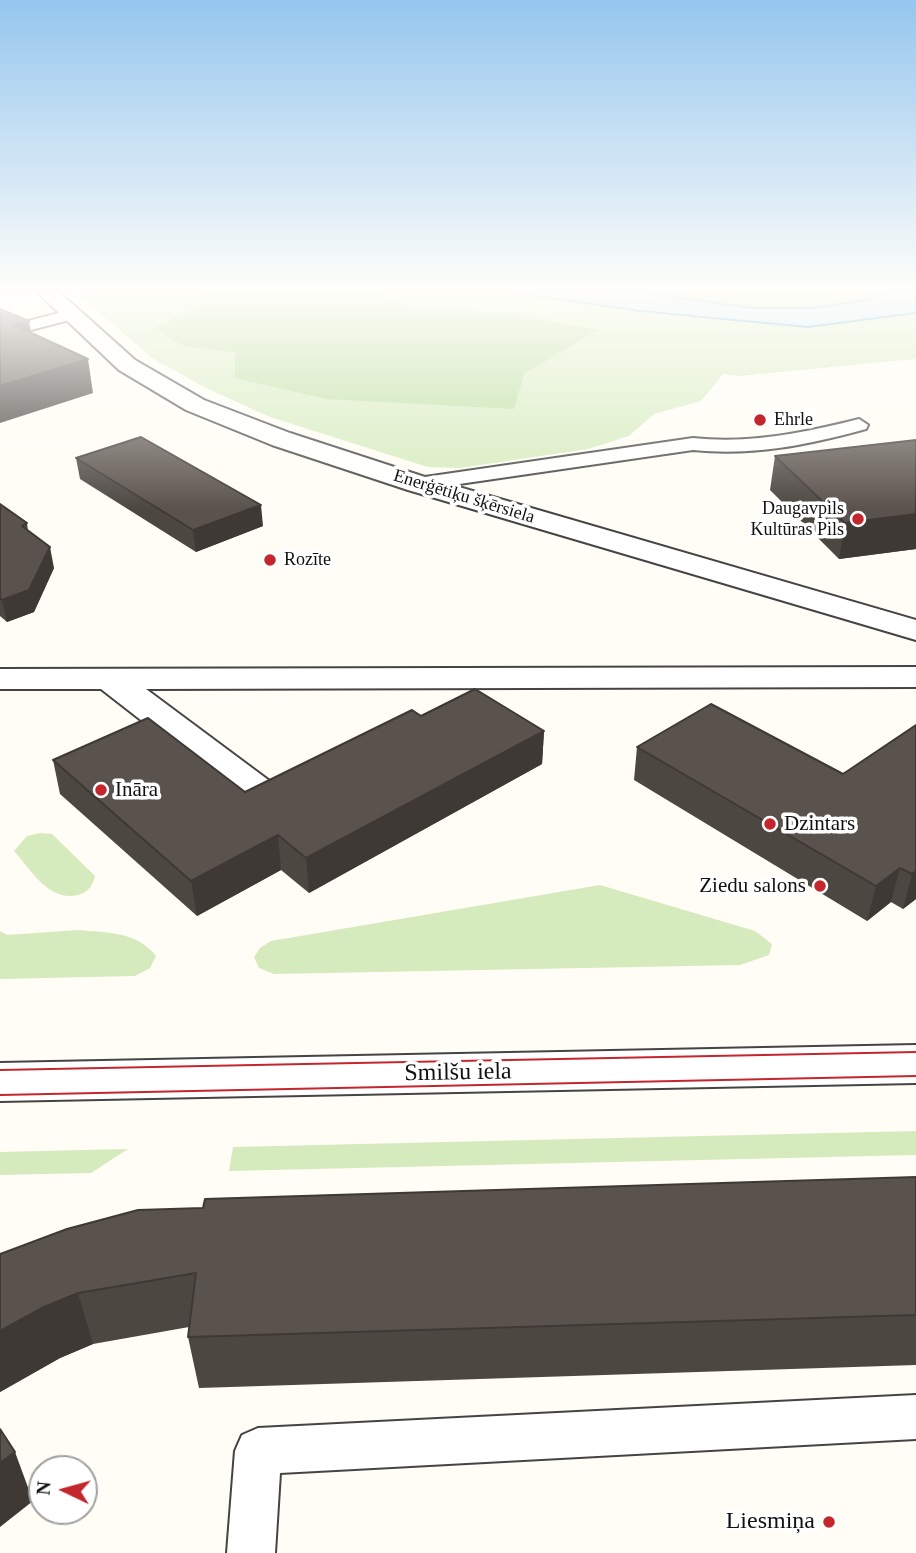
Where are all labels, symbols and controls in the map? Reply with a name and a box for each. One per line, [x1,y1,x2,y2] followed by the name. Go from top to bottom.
[774,409,813,431] place label: Ehrle
[752,412,768,428] marker: Ehrle
[391,465,537,529] street label: Enerģētiķu šķērsiela
[750,498,844,540] place label: Daugavpils Kultūras Pils
[850,511,866,527] marker: Daugavpils Kultūras Pils
[284,549,331,571] place label: Rozīte
[262,552,278,568] marker: Rozīte
[115,777,158,803] place label: Ināra
[93,782,109,798] marker: Ināra
[784,811,855,837] place label: Dzintars
[762,816,778,832] marker: Dzintars
[699,873,806,899] place label: Ziedu salons
[812,878,828,894] marker: Ziedu salons
[404,1058,512,1088] street label: Smilšu iela
[28,1455,98,1525] north arrow
[33,1481,55,1496] text: N
[726,1508,815,1536] place label: Liesmiņa
[821,1514,837,1530] marker: Liesmiņa

